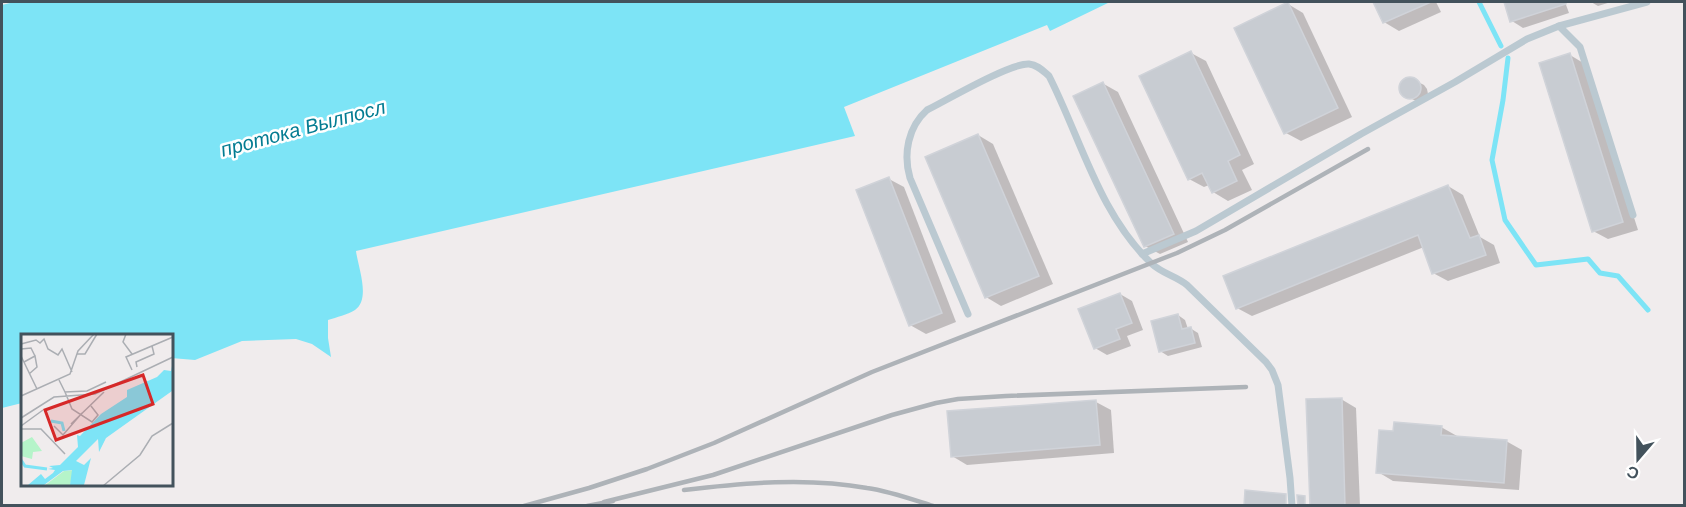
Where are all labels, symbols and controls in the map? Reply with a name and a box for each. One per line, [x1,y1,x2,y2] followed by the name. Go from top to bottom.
[218,93,388,163] water label: протока Вылпосл
[21,334,172,486] inset map
[1608,429,1668,489] north arrow
[1624,461,1642,484] text: С

